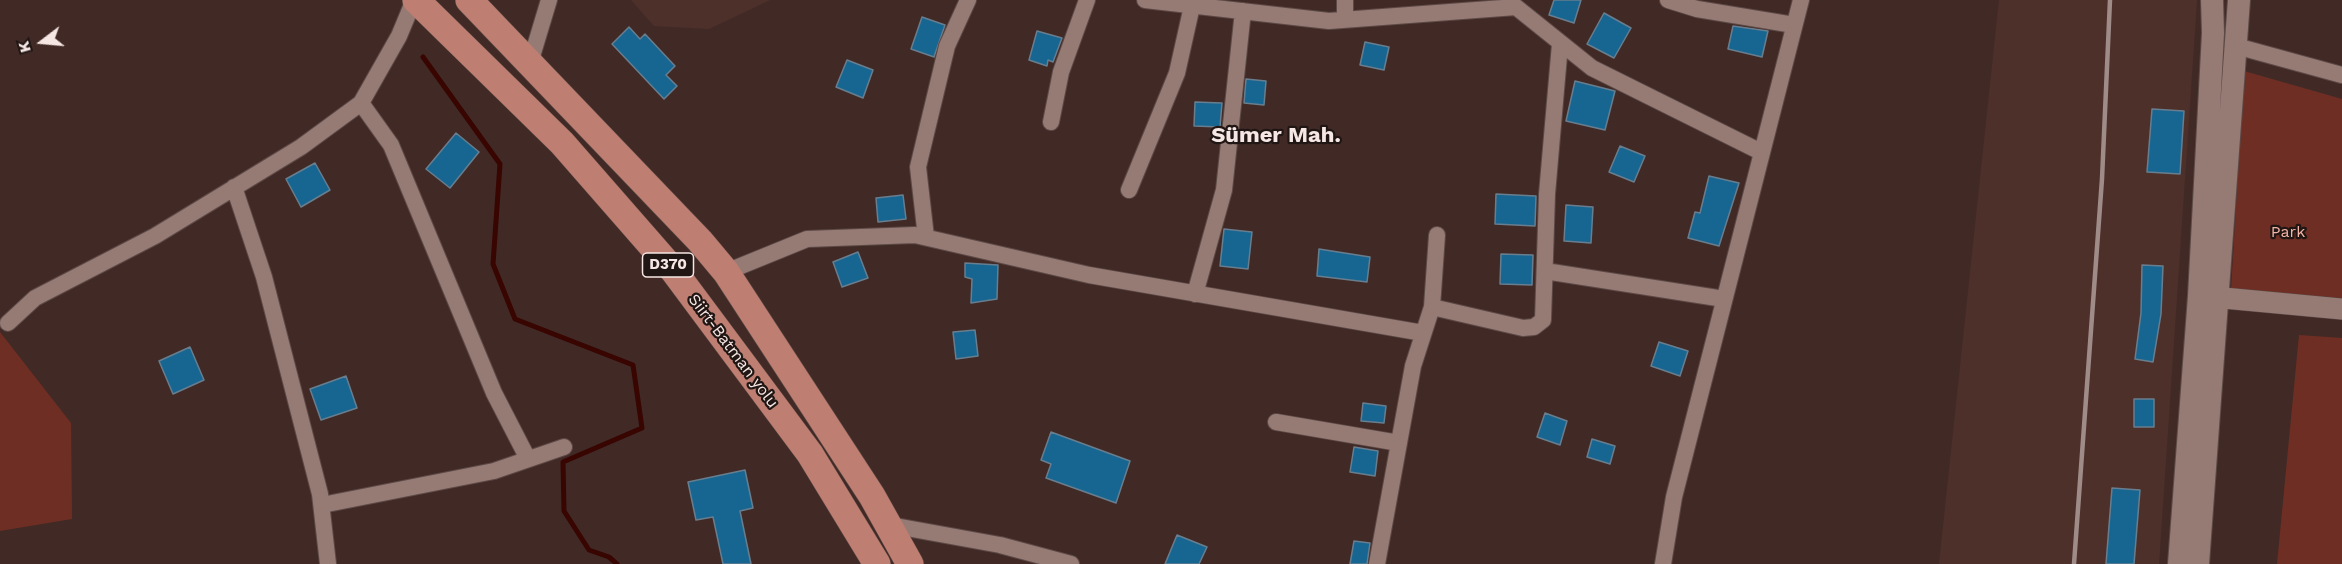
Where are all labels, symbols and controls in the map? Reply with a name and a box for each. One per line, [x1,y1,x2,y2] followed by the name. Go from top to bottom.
[12,12,72,72] north arrow
[14,39,35,55] text: K
[1211,123,1341,149] district label: Sümer Mah.
[2271,222,2305,242] park label: Park
[642,253,694,277] road number: D370
[684,290,782,412] street label: Siirt-Batman yolu

